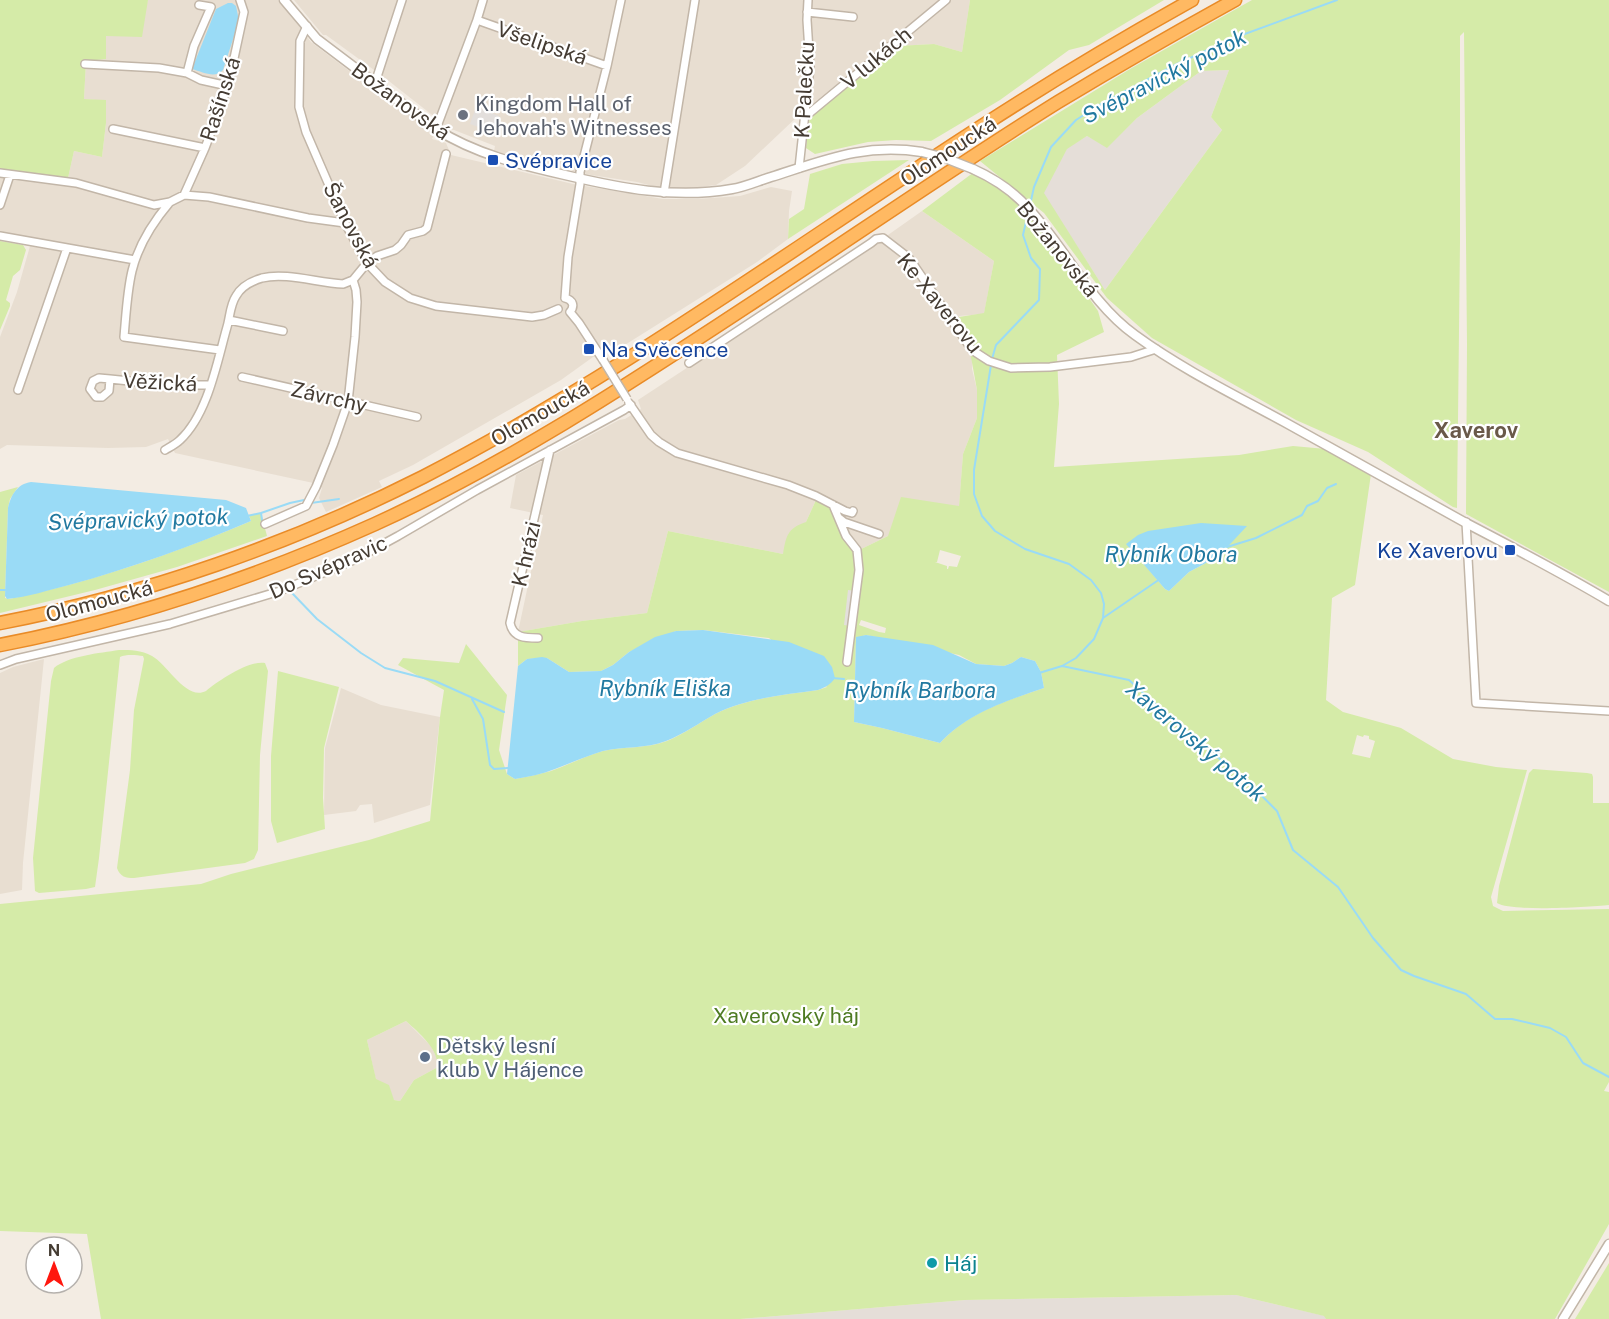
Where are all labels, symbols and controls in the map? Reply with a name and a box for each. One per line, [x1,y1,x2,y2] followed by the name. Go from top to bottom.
[494,16,590,70] street label: Všelipská
[836,21,916,95] street label: V lukách
[1078,23,1251,129] water label: Svépravický potok
[789,41,819,139] street label: K Palečku
[195,54,245,144] street label: Rašínská
[347,57,455,145] street label: Božanovská
[475,91,672,140] place label: Kingdom Hall of Jehovah's Witnesses
[456,108,470,122] marker: Kingdom Hall of Jehovah's Witnesses
[895,111,1001,191] street label: Olomoucká
[505,148,612,173] place label: Svépravice
[486,153,500,167] marker: Svépravice
[318,178,384,272] street label: Šanovská
[1012,196,1104,302] street label: Božanovská
[892,248,988,358] street label: Ke Xaverovu
[601,337,729,362] place label: Na Svěcence
[582,342,596,356] marker: Na Svěcence
[122,368,198,396] street label: Věžická
[486,375,594,451] street label: Olomoucká
[288,376,370,418] street label: Závrchy
[1434,417,1519,443] district label: Xaverov
[47,503,229,535] water label: Svépravický potok
[506,519,546,589] street label: K hrázi
[265,530,391,604] street label: Do Svépravic
[1377,538,1498,563] place label: Ke Xaverovu
[1105,541,1237,567] water label: Rybník Obora
[1503,543,1517,557] marker: Ke Xaverovu
[43,575,155,627] street label: Olomoucká
[599,675,731,701] water label: Rybník Eliška
[1121,675,1271,807] water label: Xaverovský potok
[844,677,996,703] water label: Rybník Barbora
[713,1003,859,1028] park label: Xaverovský háj
[437,1033,584,1082] place label: Dětský lesní klub V Hájence
[418,1050,432,1064] marker: Dětský lesní klub V Hájence
[24,1235,84,1295] north arrow
[48,1241,60,1260] text: N
[944,1251,977,1276] place label: Háj
[925,1256,939,1270] marker: Háj

